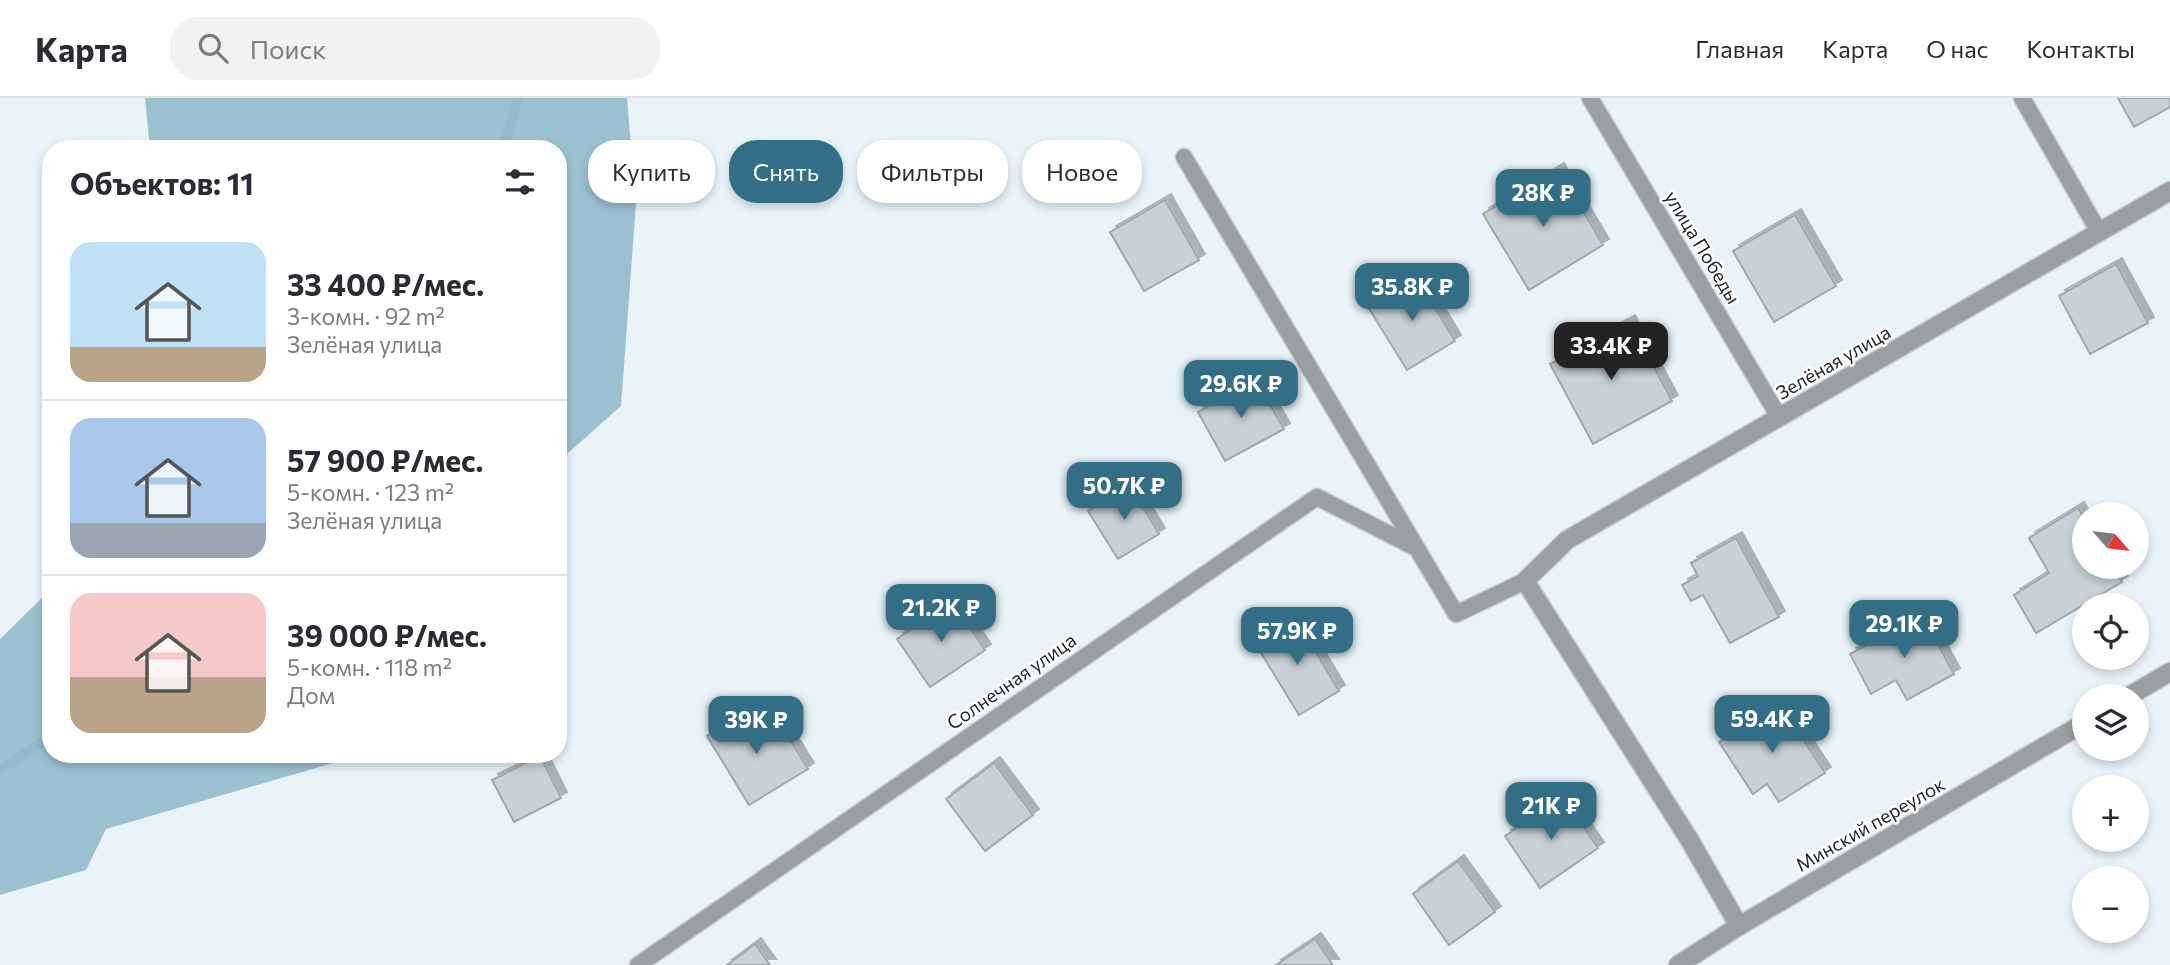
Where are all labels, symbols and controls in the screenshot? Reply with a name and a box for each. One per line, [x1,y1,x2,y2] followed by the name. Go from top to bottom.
[170,17,660,80] search box
[35,28,128,69] text: Карта
[194,29,232,67] icon: search
[250,33,326,64] text: Поиск
[1695,34,1784,63] text: Главная
[1822,34,1888,63] text: Карта
[1926,34,1988,63] text: О нас
[2026,34,2135,63] text: Контакты
[588,140,715,203] chip: Купить
[729,140,843,203] chip: Снять
[857,140,1008,203] chip: Фильтры
[1022,140,1142,203] chip: Новое
[501,163,539,201] icon: filters
[70,164,254,201] text: Объектов: 11
[1494,170,1592,229] pin: 28K ₽
[1512,178,1574,206] text: 28K ₽
[1660,186,1746,308] street label: улица Победы
[1347,264,1477,323] pin: 35.8K ₽
[287,265,484,302] text: 33 400 ₽/мес.
[126,270,210,354] icon: home
[1371,272,1453,300] text: 35.8K ₽
[287,302,445,330] text: 3-комн. · 92 m²
[1772,320,1894,404] street label: Зелёная улица
[1546,322,1676,382] pin: 33.4K ₽
[287,330,442,358] text: Зелёная улица
[1570,331,1652,359] text: 33.4K ₽
[1176,360,1306,420] pin: 29.6K ₽
[1200,369,1282,397] text: 29.6K ₽
[287,441,484,478] text: 57 900 ₽/мес.
[126,446,210,530] icon: home
[1059,462,1189,522] pin: 50.7K ₽
[1083,471,1165,499] text: 50.7K ₽
[287,478,454,506] text: 5-комн. · 123 m²
[2072,502,2149,579] north arrow
[2072,502,2149,943] map controls
[287,506,442,534] text: Зелёная улица
[876,584,1006,644] pin: 21.2K ₽
[902,593,980,621] text: 21.2K ₽
[2072,593,2149,670] button: locate
[1839,601,1969,660] pin: 29.1K ₽
[1232,608,1362,667] pin: 57.9K ₽
[1865,609,1943,637] text: 29.1K ₽
[287,616,487,653] text: 39 000 ₽/мес.
[1257,616,1337,644] text: 57.9K ₽
[126,621,210,705] icon: home
[942,628,1080,734] street label: Солнечная улица
[287,653,452,681] text: 5-комн. · 118 m²
[287,681,335,709] text: Дом
[2072,684,2149,761] button: layers
[707,696,805,756] pin: 39K ₽
[1707,696,1837,755] pin: 59.4K ₽
[1731,704,1813,732] text: 59.4K ₽
[724,705,788,733] text: 39K ₽
[1791,772,1949,876] street label: Минский переулок
[2072,775,2149,852] button: +
[1502,782,1600,842] pin: 21K ₽
[1521,791,1581,819] text: 21K ₽
[2072,866,2149,943] button: −

